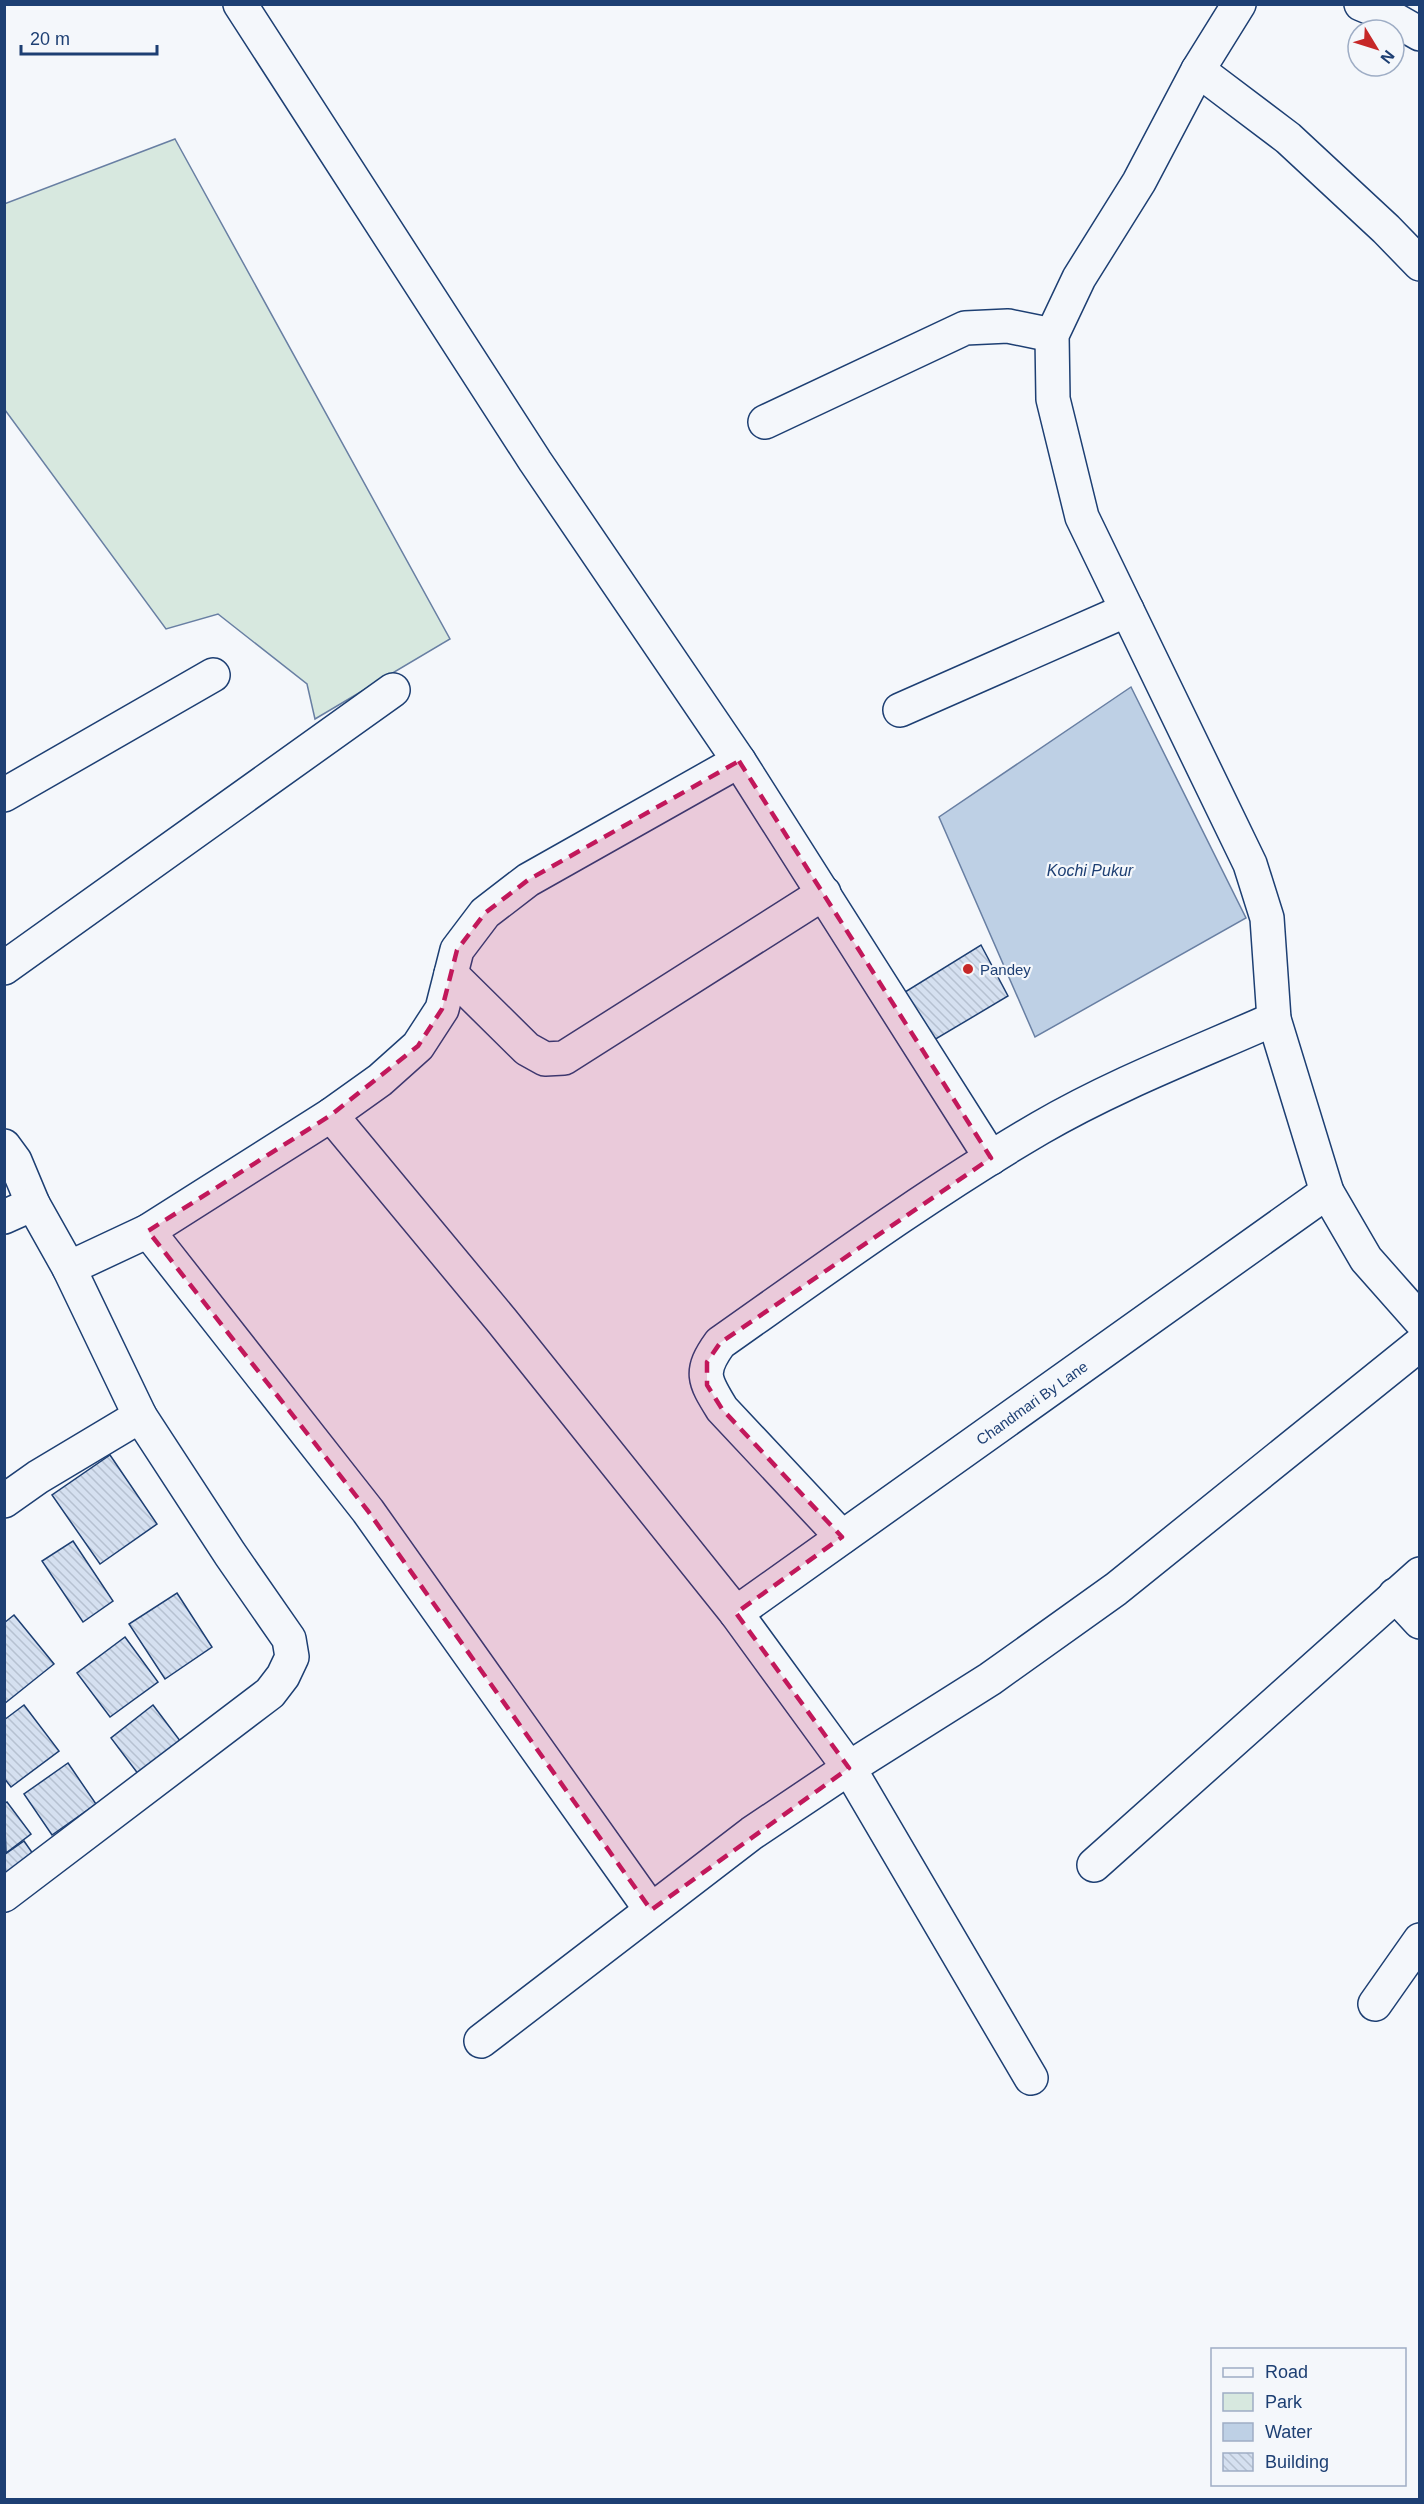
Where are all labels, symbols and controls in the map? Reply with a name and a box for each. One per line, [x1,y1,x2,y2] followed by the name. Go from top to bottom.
[21,18,158,56] scale bar
[1346,18,1406,78] north arrow
[30,29,70,49] text: 20 m
[1377,47,1398,67] text: N
[1047,862,1134,879] water label: Kochi Pukur
[980,961,1031,978] place label: Pandey
[961,962,975,976] marker: Pandey
[973,1357,1091,1448] street label: Chandmari By Lane
[1211,2348,1406,2486] legend
[1265,2362,1308,2382] text: Road
[1265,2392,1303,2412] text: Park
[1265,2422,1312,2442] text: Water
[1265,2452,1329,2472] text: Building

